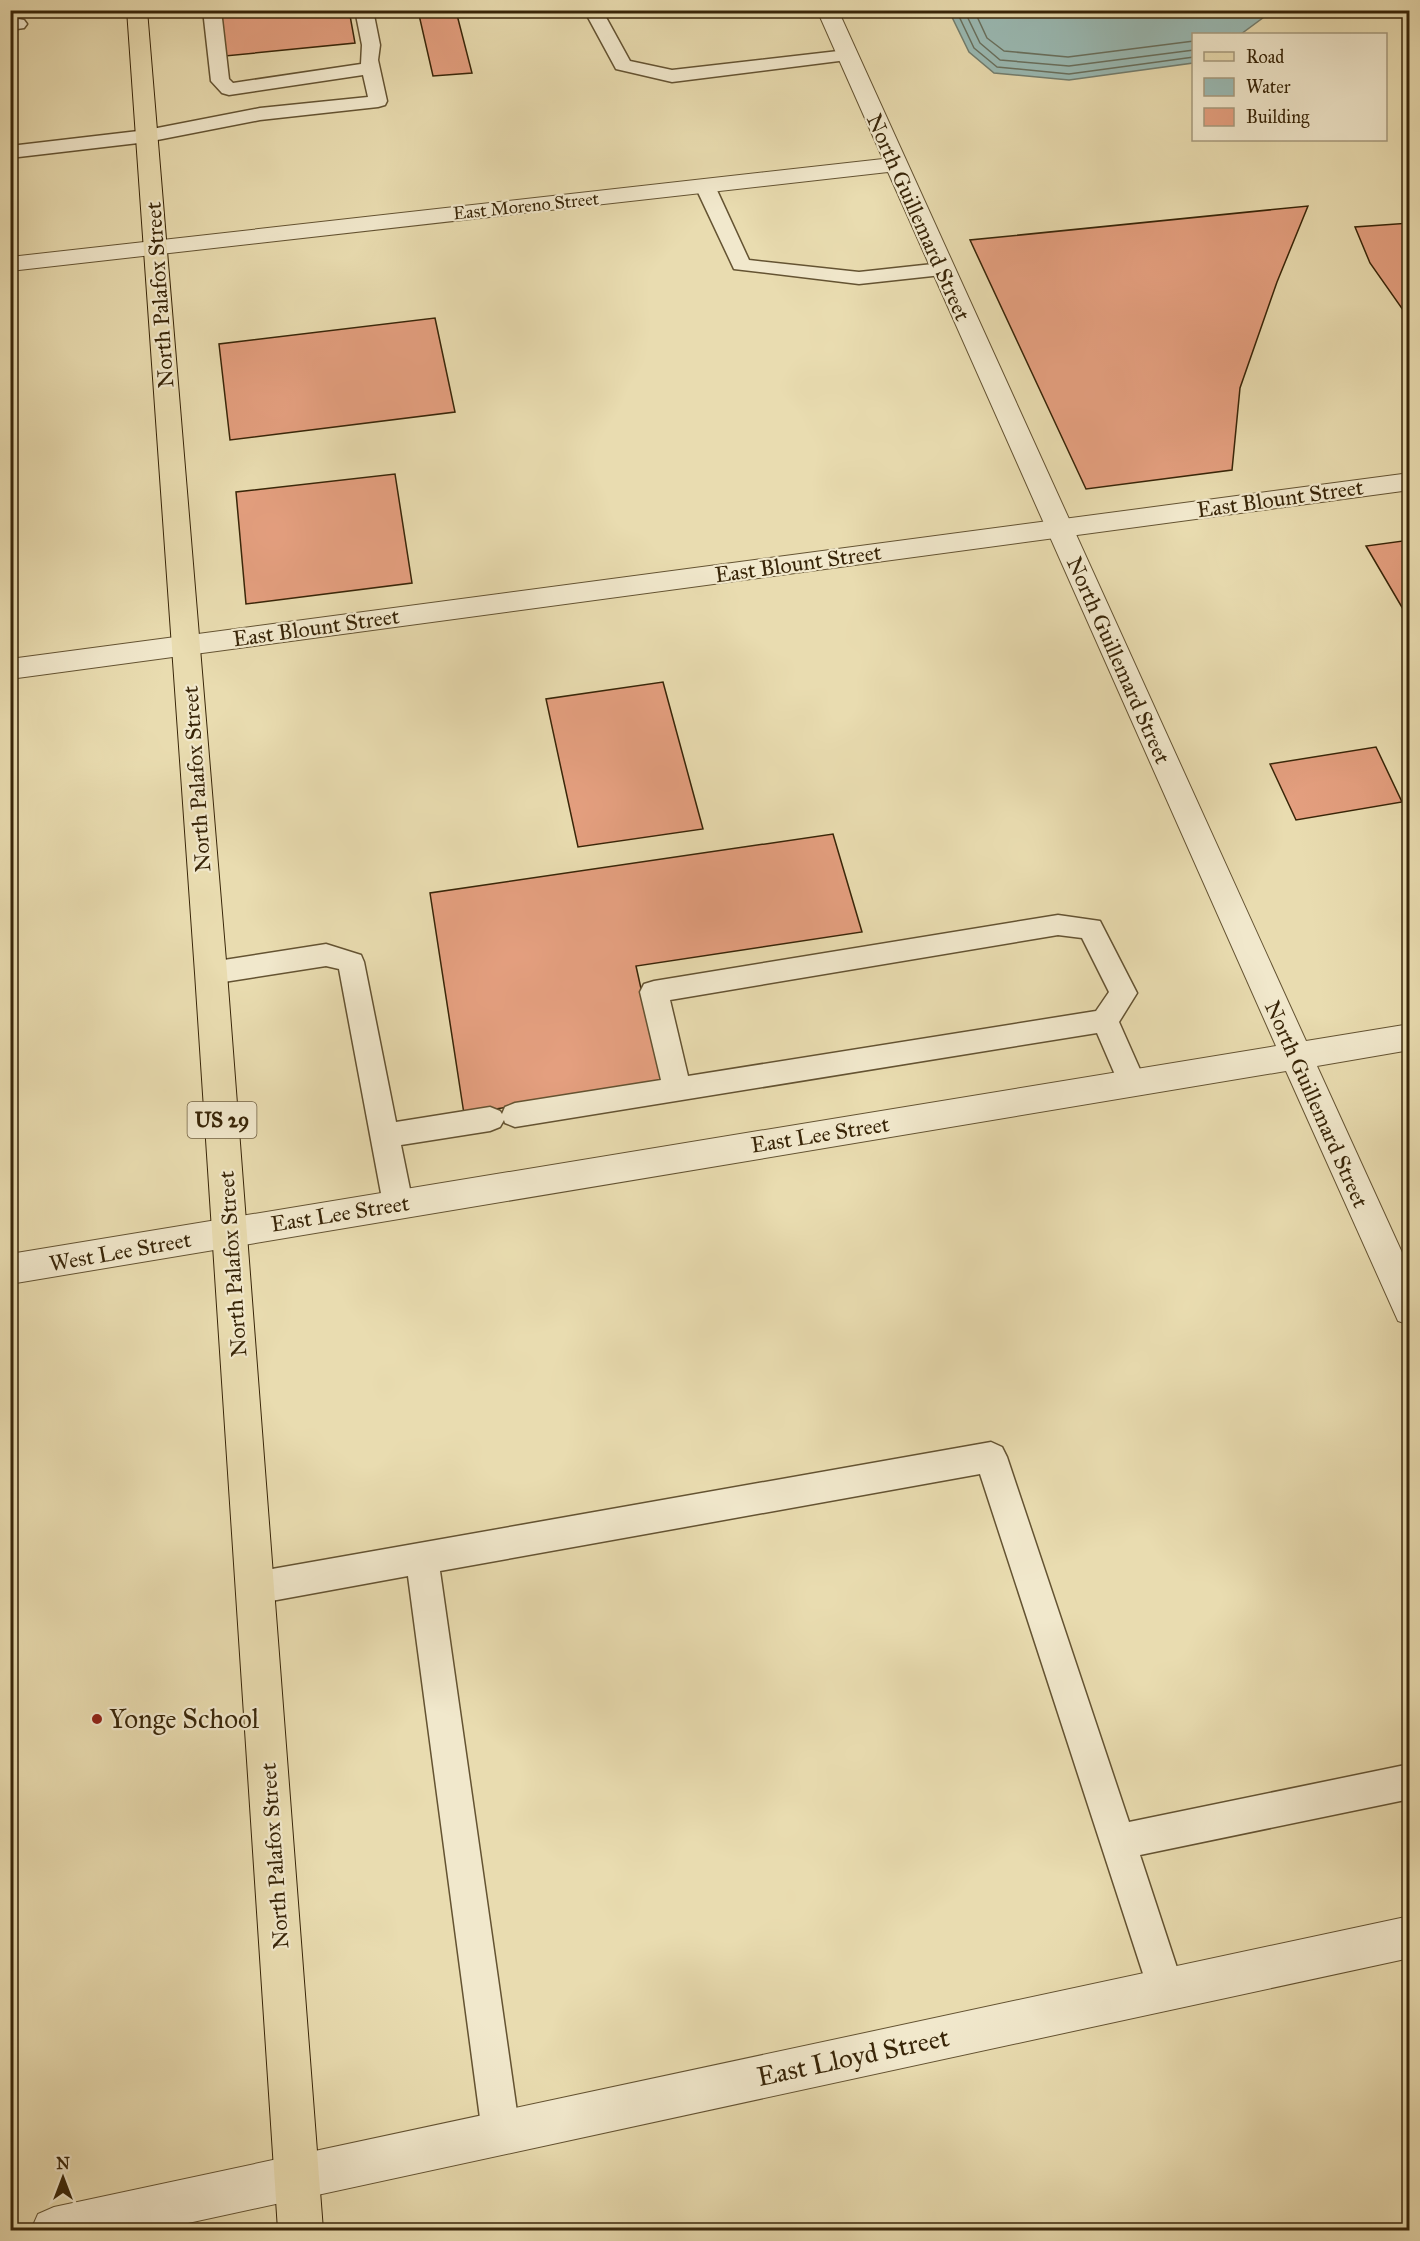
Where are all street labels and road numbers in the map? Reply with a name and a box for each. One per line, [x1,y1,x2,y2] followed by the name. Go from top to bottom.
[861,110,976,325] street label: North Guillemard Street
[452,187,601,225] street label: East Moreno Street
[140,201,179,389] street label: North Palafox Street
[1195,473,1365,524] street label: East Blount Street
[713,538,883,589] street label: East Blount Street
[1061,553,1176,768] street label: North Guillemard Street
[231,602,401,653] street label: East Blount Street
[177,685,216,873] street label: North Palafox Street
[1259,997,1374,1212] street label: North Guillemard Street
[188,1102,256,1138] road number: US 29
[749,1110,891,1159] street label: East Lee Street
[213,1170,252,1358] street label: North Palafox Street
[269,1189,411,1238] street label: East Lee Street
[47,1226,193,1277] street label: West Lee Street
[255,1762,294,1950] street label: North Palafox Street
[754,2020,952,2093] street label: East Lloyd Street

